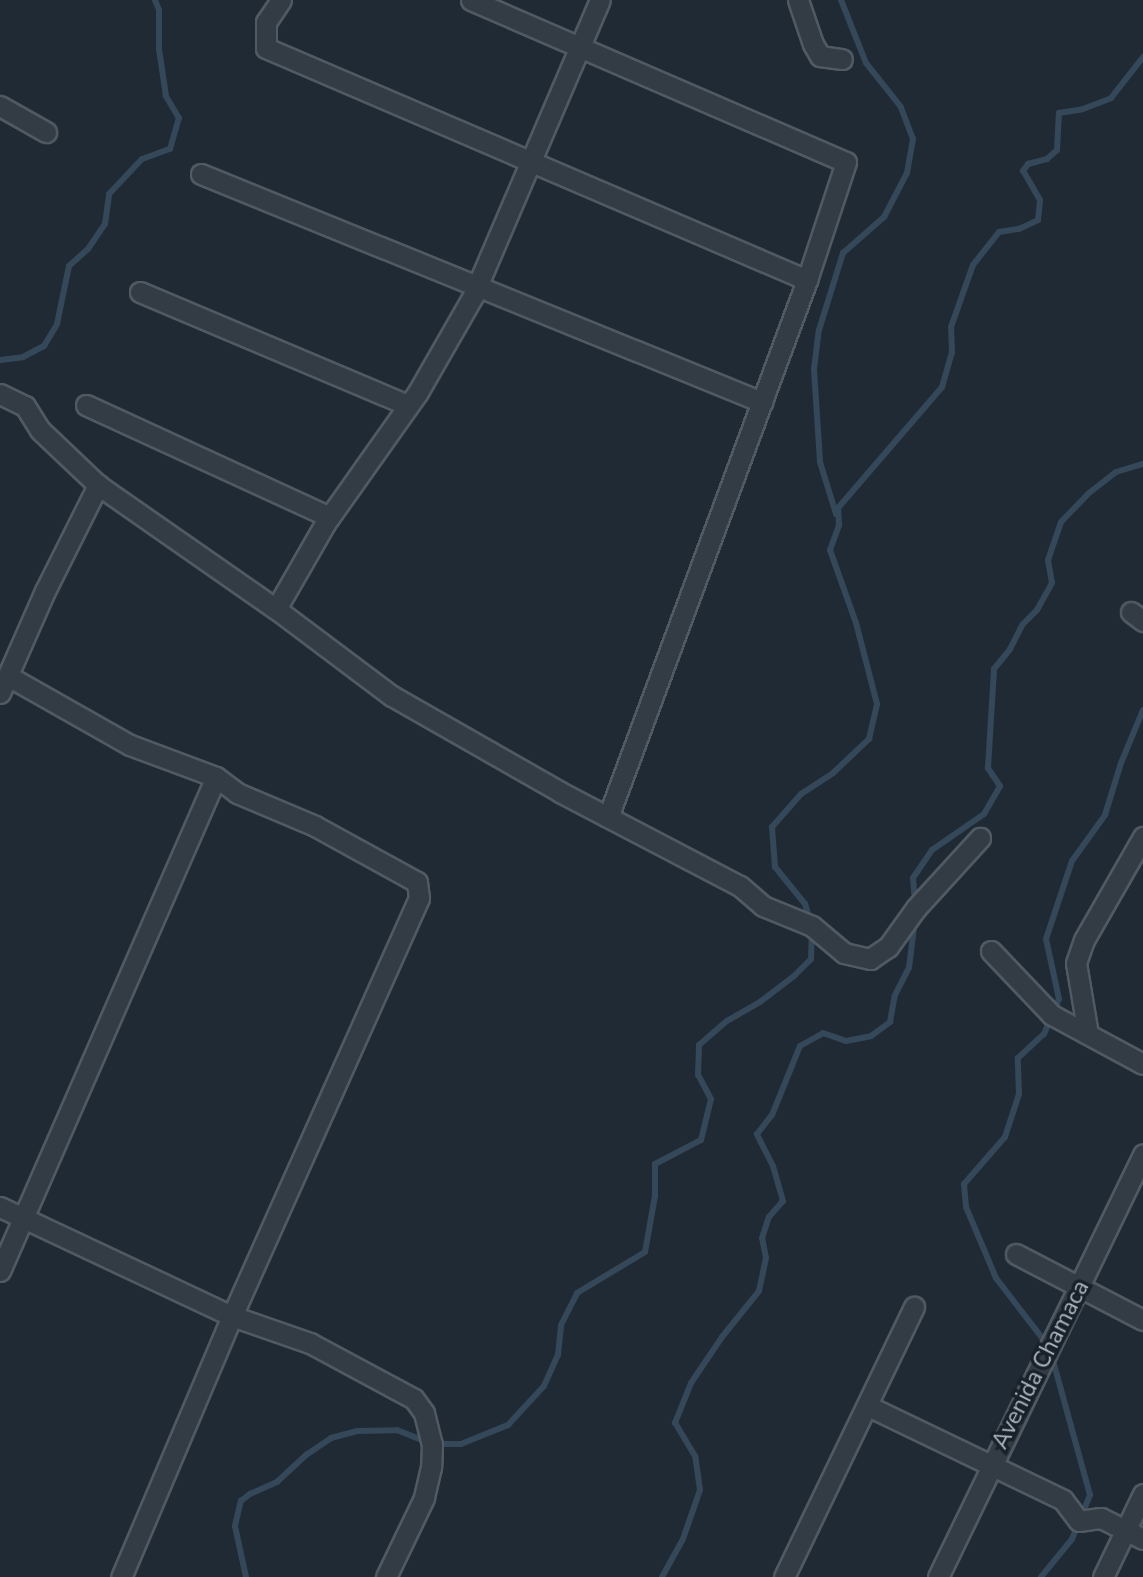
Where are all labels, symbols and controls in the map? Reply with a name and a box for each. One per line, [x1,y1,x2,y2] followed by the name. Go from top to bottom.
[987,1276,1095,1454] street label: Avenida Chamaca

